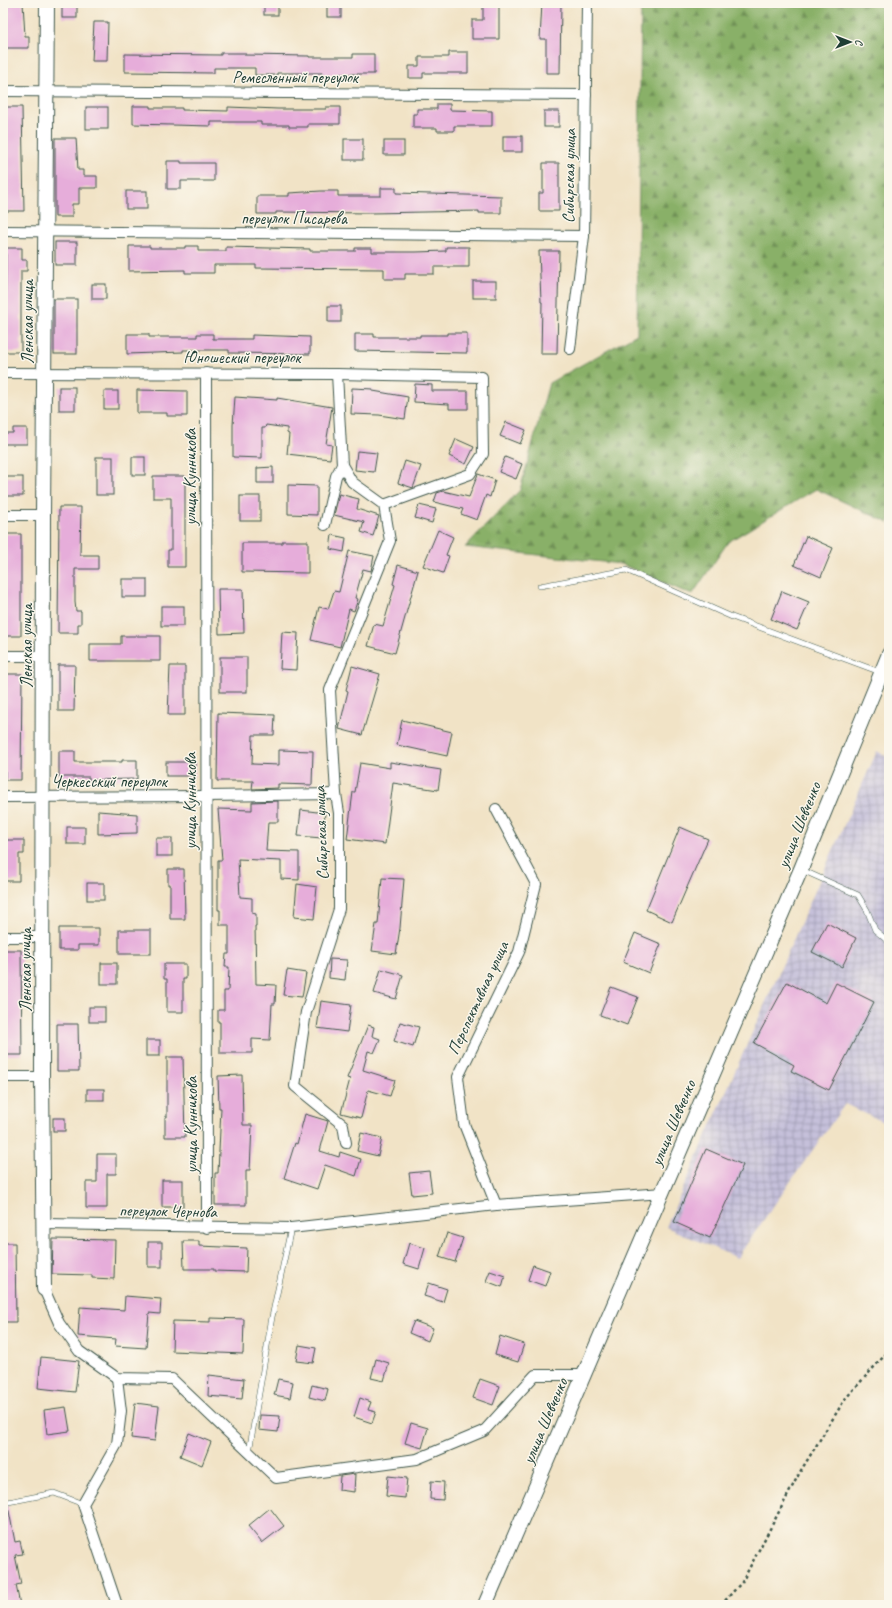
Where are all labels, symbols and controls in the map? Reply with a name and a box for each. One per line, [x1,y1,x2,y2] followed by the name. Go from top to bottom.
[830,22,870,62] north arrow
[853,39,867,46] text: С
[232,67,359,88] street label: Ремесленный переулок
[558,127,580,223] street label: Сибирская улица
[241,208,348,229] street label: переулок Писарева
[17,278,38,364] street label: Ленская улица
[184,347,302,368] street label: Юношеский переулок
[180,427,201,526] street label: улица Кунникова
[16,602,37,688] street label: Ленская улица
[180,751,201,850] street label: улица Кунникова
[51,771,168,792] street label: Черкесский переулок
[772,778,826,872] street label: улица Шевченко
[309,784,333,880] street label: Сибирская улица
[15,926,36,1012] street label: Ленская улица
[443,937,514,1058] street label: Перспективная улица
[181,1075,202,1174] street label: улица Кунникова
[645,1076,701,1170] street label: улица Шевченко
[119,1200,219,1222] street label: переулок Чернова
[517,1374,573,1468] street label: улица Шевченко

